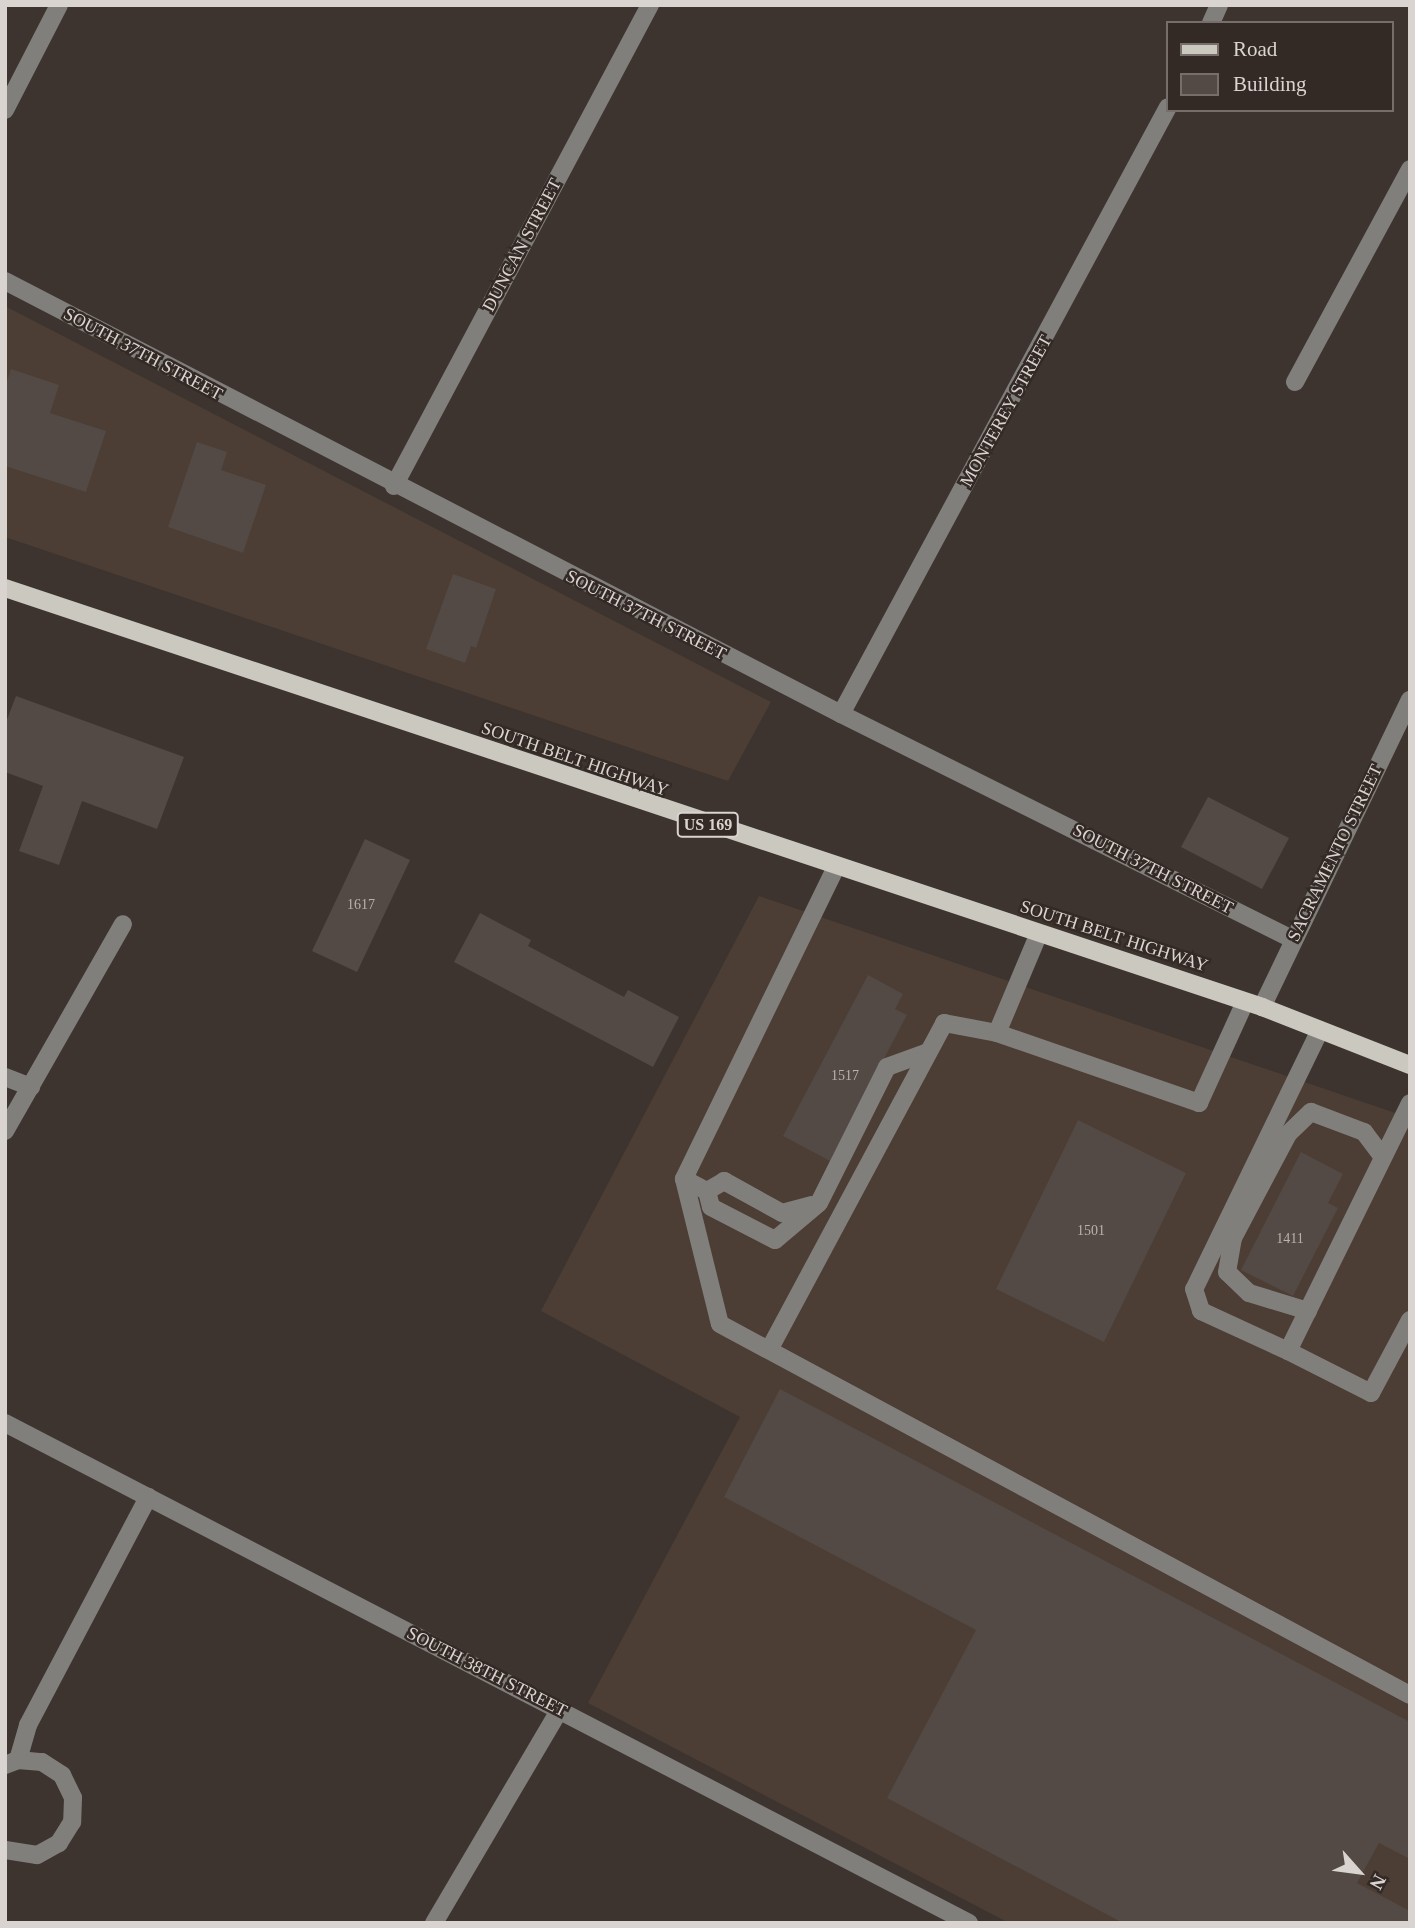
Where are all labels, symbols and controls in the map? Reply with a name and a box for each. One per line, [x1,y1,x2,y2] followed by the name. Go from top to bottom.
[1166,21,1394,112] legend
[1233,37,1277,61] text: Road
[1233,72,1307,96] text: Building
[478,175,566,315] street label: DUNCAN STREET
[60,303,226,405] street label: SOUTH 37TH STREET
[955,331,1057,491] street label: MONTEREY STREET
[562,565,730,665] street label: SOUTH 37TH STREET
[479,717,671,801] street label: SOUTH BELT HIGHWAY
[1283,761,1387,945] street label: SACRAMENTO STREET
[676,812,740,838] road number: US 169
[1069,819,1237,919] street label: SOUTH 37TH STREET
[1017,895,1211,977] street label: SOUTH BELT HIGHWAY
[347,897,375,913] house number: 1617
[831,1068,859,1084] house number: 1517
[1077,1223,1105,1239] house number: 1501
[1276,1231,1304,1247] house number: 1411
[403,1622,571,1722] street label: SOUTH 38TH STREET
[1324,1837,1394,1907] north arrow
[1365,1871,1390,1893] text: N

